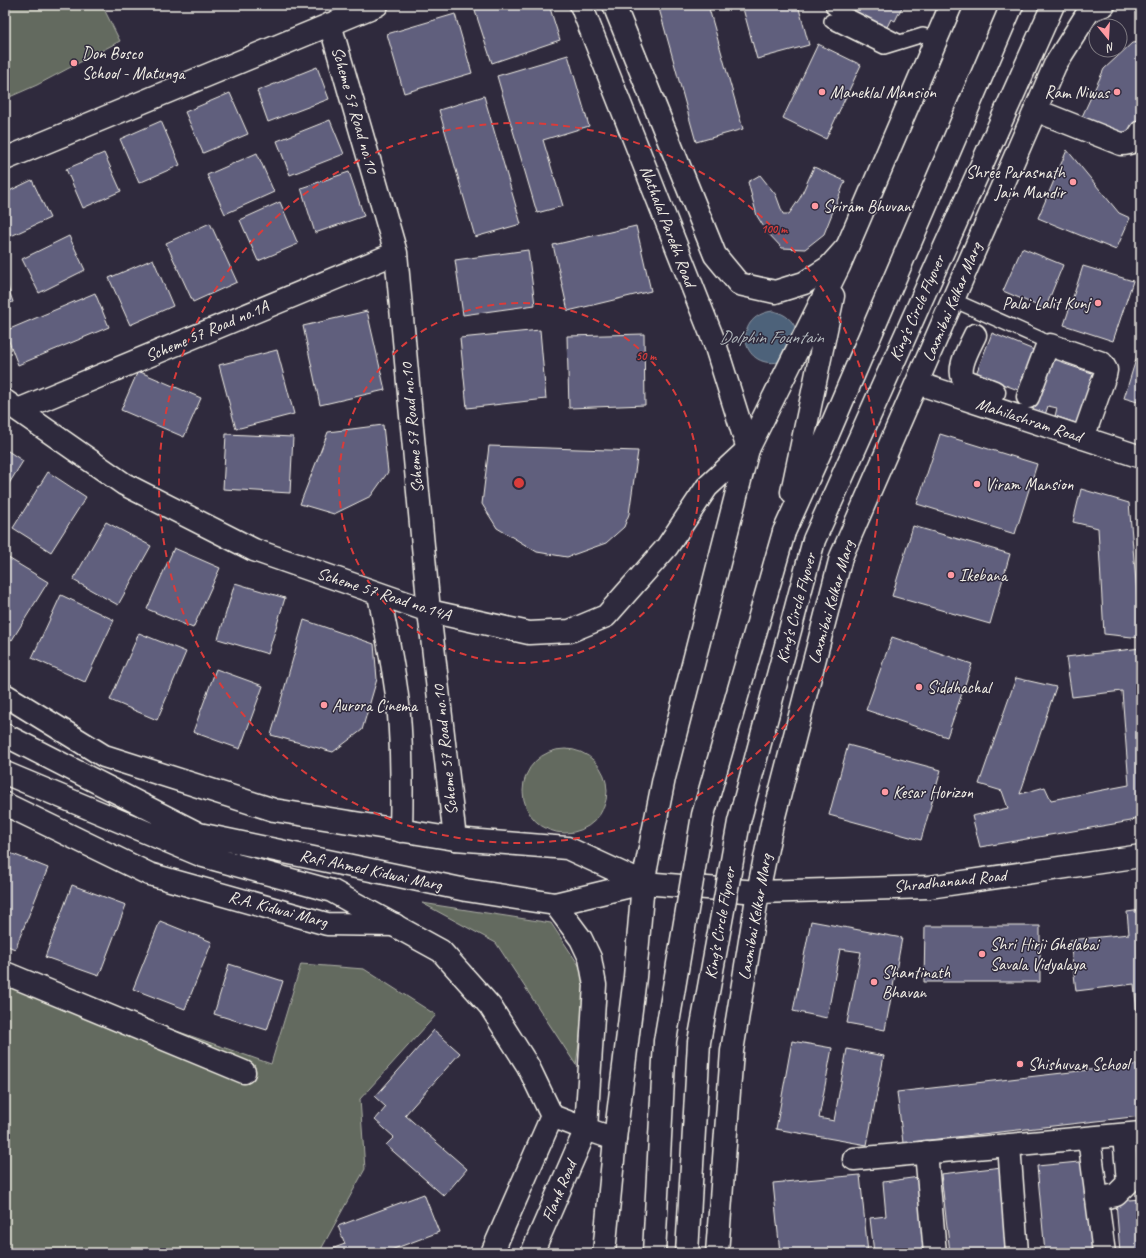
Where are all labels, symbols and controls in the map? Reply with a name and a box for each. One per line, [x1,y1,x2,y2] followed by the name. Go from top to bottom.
[1088,18,1128,58] north arrow
[1104,40,1116,56] text: N
[82,43,187,84] place label: Don Bosco School - Matunga
[327,44,383,177] street label: Scheme 57 Road no.10
[69,58,79,68] marker: Don Bosco School - Matunga
[830,82,937,103] place label: Maneklal Mansion
[1045,82,1111,103] place label: Ram Niwas
[817,87,827,97] marker: Maneklal Mansion
[1112,87,1122,97] marker: Ram Niwas
[635,162,702,293] street label: Nathalal Parekh Road
[966,162,1067,203] place label: Shree Parasnath Jain Mandir
[1068,177,1078,187] marker: Shree Parasnath Jain Mandir
[823,196,912,217] place label: Sriram Bhuvan
[810,201,820,211] marker: Sriram Bhuvan
[761,221,788,237] text: 100 m
[917,237,987,365] street label: Laxmibai Kelkar Marg
[884,250,950,364] street label: King's Circle Flyover
[1002,293,1093,314] place label: Palai Lalit Kunj
[142,295,273,366] street label: Scheme 57 Road no.1A
[1093,298,1103,308] marker: Palai Lalit Kunj
[719,326,825,348] water label: Dolphin Fountain
[636,348,657,364] text: 50 m
[396,361,428,494] street label: Scheme 57 Road no.10
[973,393,1087,448] street label: Mahilashram Road
[985,474,1074,495] place label: Viram Mansion
[512,476,526,490] centre of rings
[972,479,982,489] marker: Viram Mansion
[803,536,859,666] street label: Laxmibai Kelkar Marg
[771,549,821,665] street label: King's Circle Flyover
[315,563,455,626] street label: Scheme 57 Road no.14A
[959,565,1009,586] place label: Ikebana
[946,570,956,580] marker: Ikebana
[927,677,993,698] place label: Siddhachal
[914,682,924,692] marker: Siddhachal
[428,683,462,816] street label: Scheme 57 Road no.10
[332,695,419,716] place label: Aurora Cinema
[319,700,329,710] marker: Aurora Cinema
[893,782,973,803] place label: Kesar Horizon
[880,787,890,797] marker: Kesar Horizon
[298,845,445,896] street label: Rafi Ahmed Kidwai Marg
[734,851,777,982] street label: Laxmibai Kelkar Marg
[700,864,740,981] street label: King's Circle Flyover
[893,864,1011,897] street label: Shradhanand Road
[226,886,331,933] street label: R.A. Kidwai Marg
[990,934,1100,975] place label: Shri Hirji Ghelabai Savala Vidyalaya
[977,949,987,959] marker: Shri Hirji Ghelabai Savala Vidyalaya
[882,962,951,1003] place label: Shantinath Bhavan
[869,977,879,987] marker: Shantinath Bhavan
[1028,1054,1132,1075] place label: Shishuvan School
[1015,1059,1025,1069] marker: Shishuvan School
[537,1155,582,1225] street label: Flank Road

